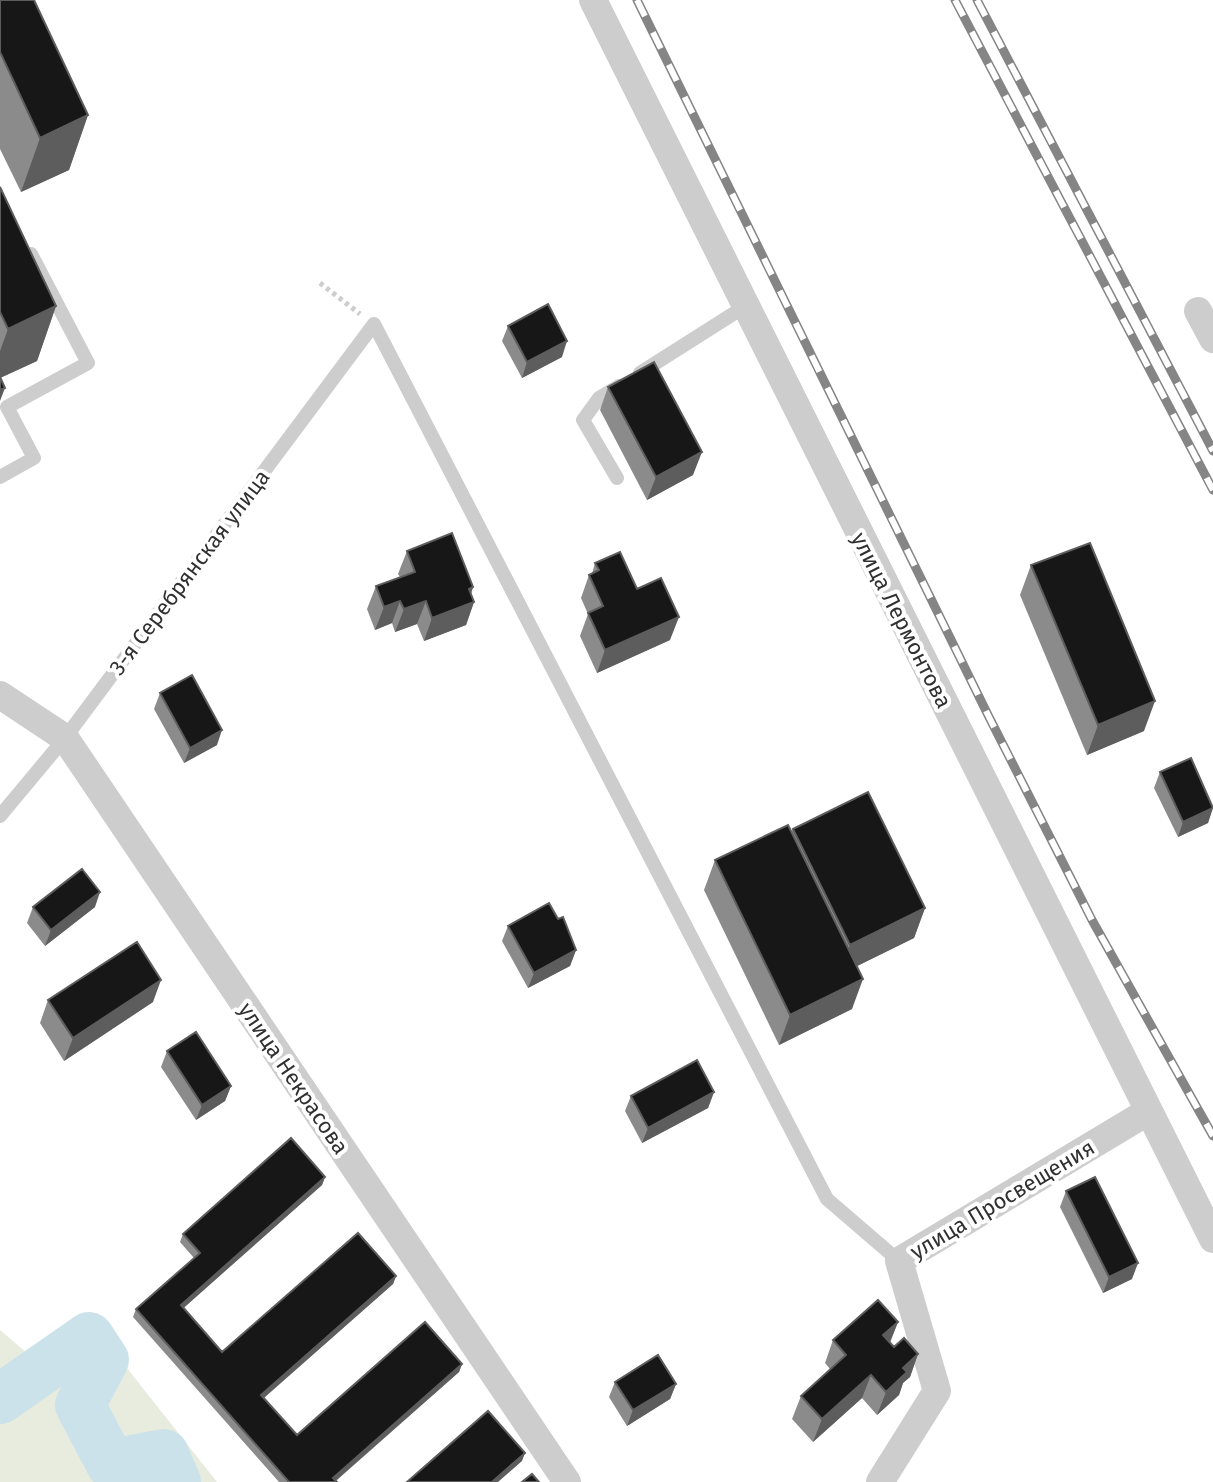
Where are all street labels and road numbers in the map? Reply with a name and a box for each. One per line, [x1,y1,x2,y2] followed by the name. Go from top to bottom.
[103,464,275,680] street label: 3-я Серебрянская улица
[846,528,958,713] street label: улица Лермонтова
[233,997,354,1159] street label: улица Некрасова
[905,1134,1099,1265] street label: улица Просвещения

